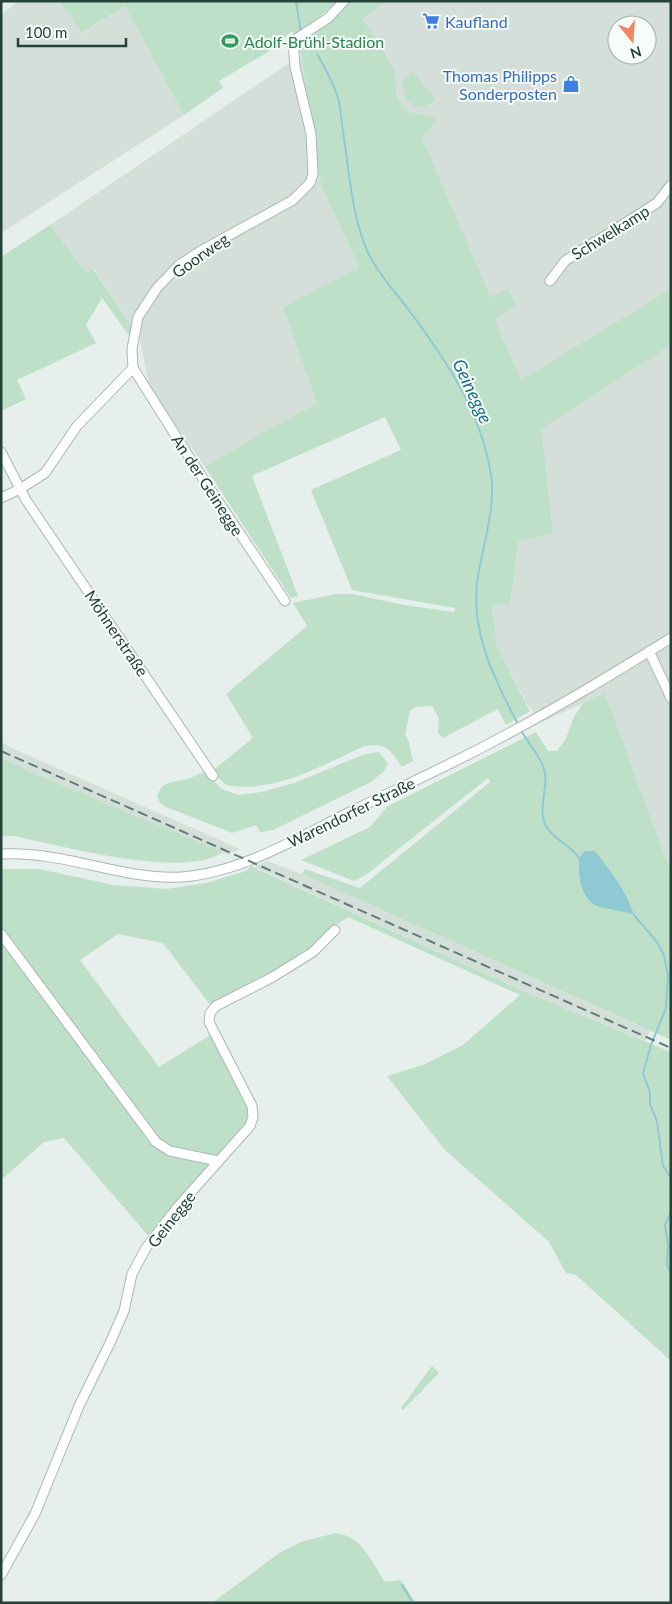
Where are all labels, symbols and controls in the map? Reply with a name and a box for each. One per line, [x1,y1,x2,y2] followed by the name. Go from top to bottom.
[421,11,441,31] supermarket icon: Kaufland
[445,12,508,31] place label: Kaufland
[18,15,125,47] scale bar
[607,15,657,65] north arrow
[25,23,67,41] text: 100 m
[220,31,240,51] sports icon: Adolf-Brühl-Stadion
[244,32,384,51] place label: Adolf-Brühl-Stadion
[628,43,644,63] text: N
[443,66,557,103] place label: Thomas Philipps Sonderposten
[561,74,581,94] shop icon: Thomas Philipps Sonderposten
[568,201,652,263] street label: Schwelkamp
[168,229,232,281] street label: Goorweg
[448,355,498,427] water label: Geinegge
[168,431,248,539] street label: An der Geinegge
[81,586,153,680] street label: Möhnerstraße
[284,773,418,851] street label: Warendorfer Straße
[143,1187,199,1251] street label: Geinegge

